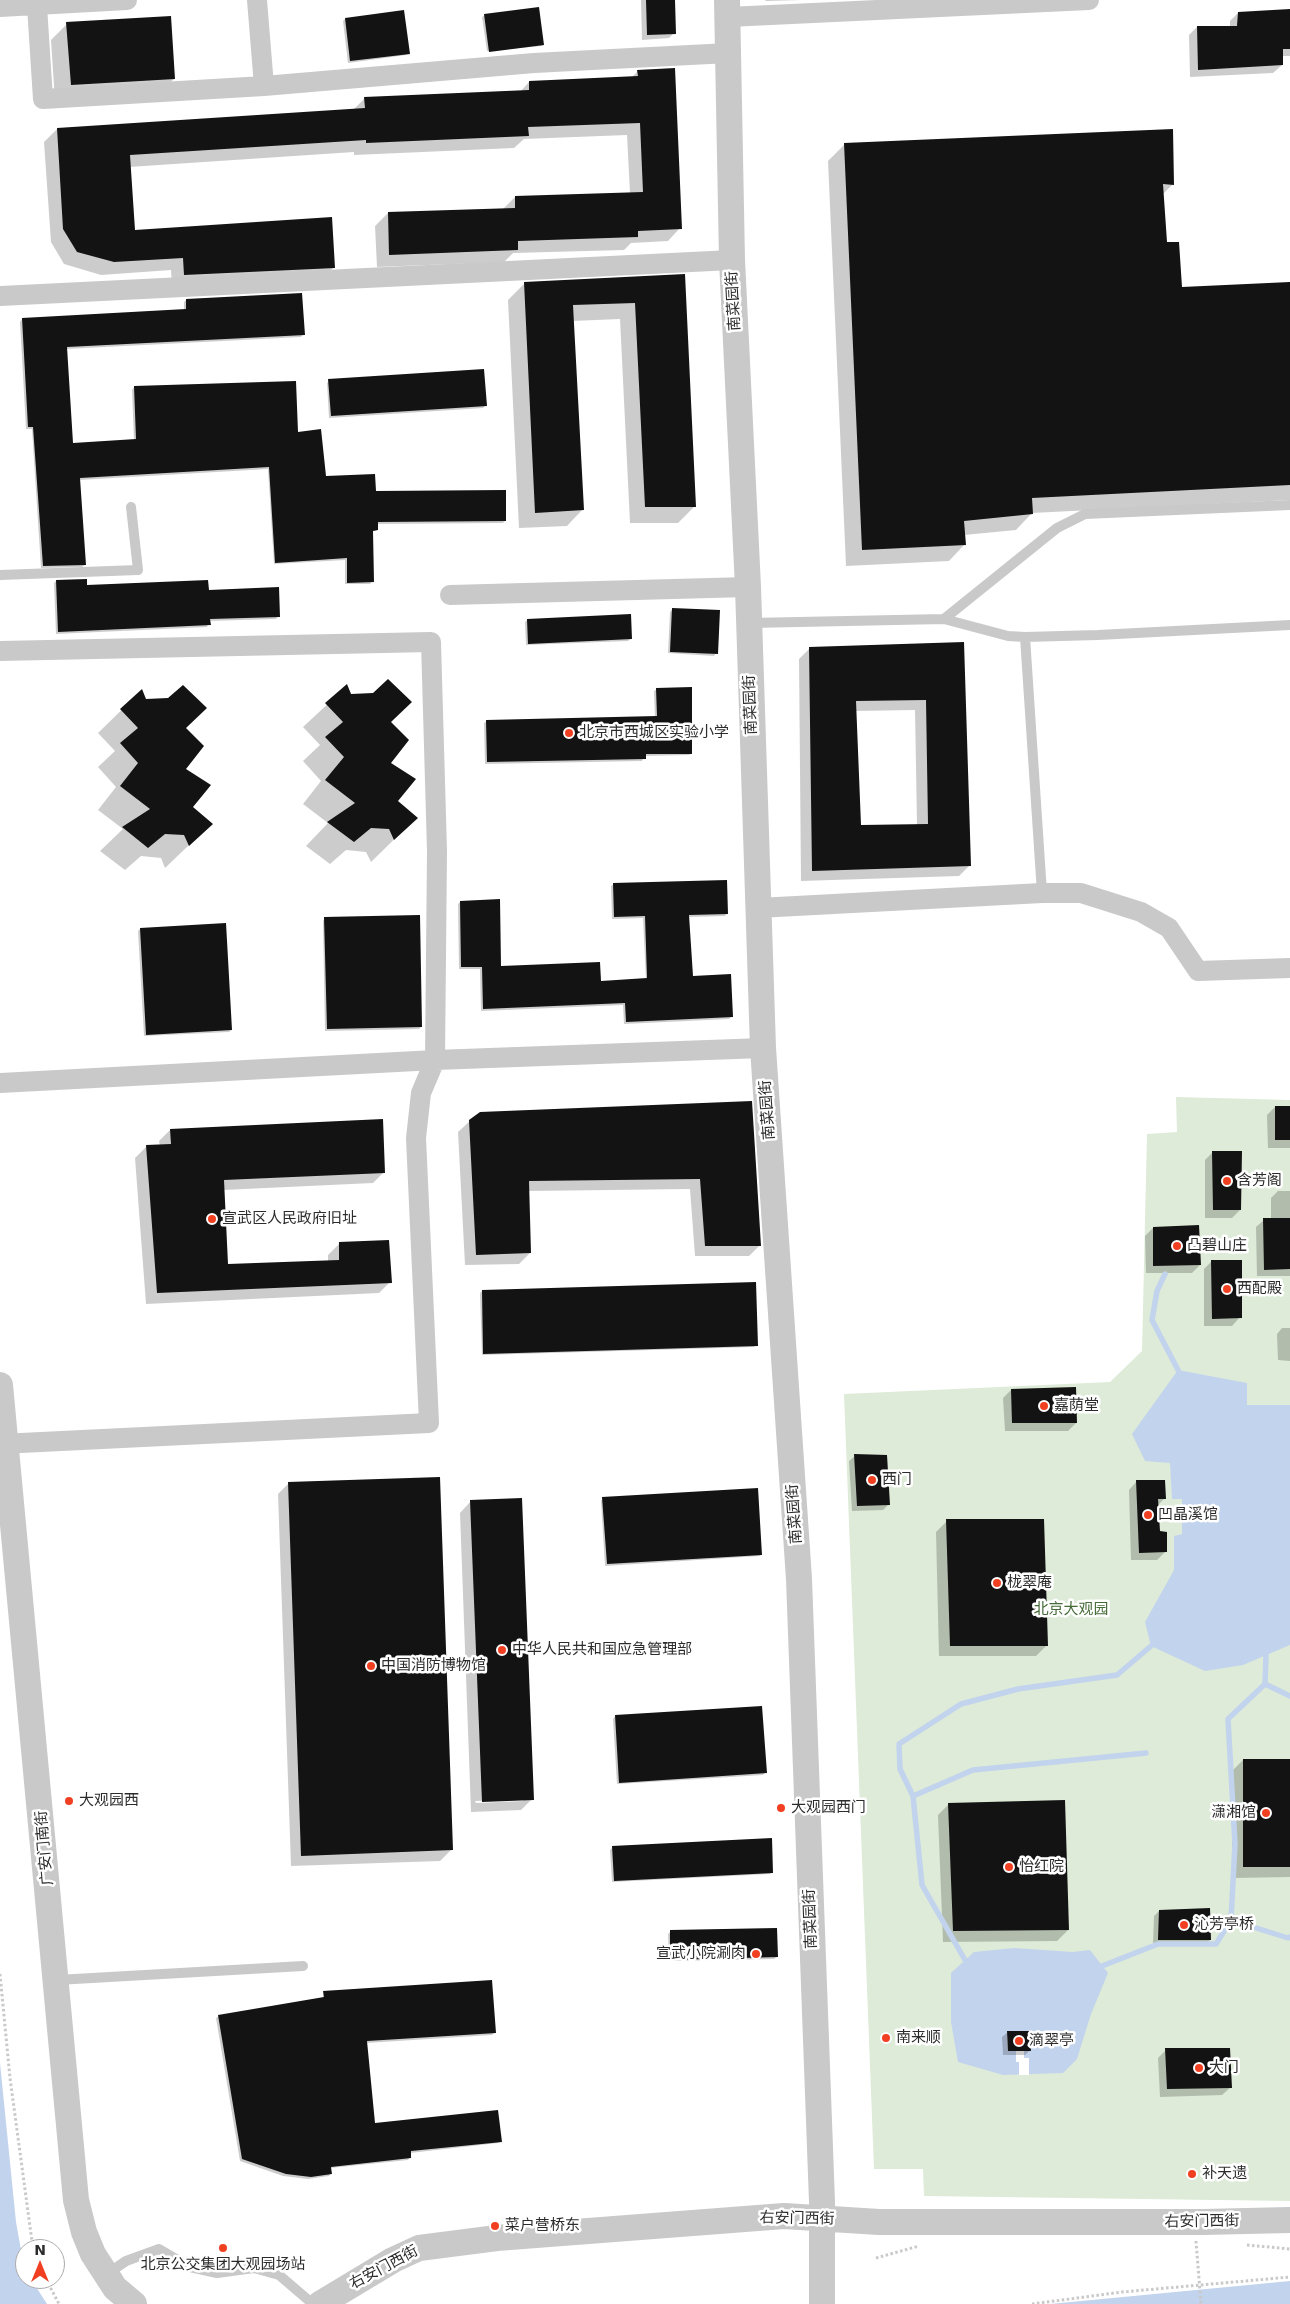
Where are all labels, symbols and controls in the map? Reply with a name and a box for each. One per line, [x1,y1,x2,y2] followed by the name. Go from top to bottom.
[723,271,745,331] street label: 南菜园街
[741,675,761,735] street label: 南菜园街
[579,724,729,742] place label: 北京市西城区实验小学
[563,727,575,739] marker: 北京市西城区实验小学
[757,1079,779,1141] street label: 南菜园街
[1237,1172,1282,1190] place label: 含芳阁
[1221,1175,1233,1187] marker: 含芳阁
[222,1210,357,1228] place label: 宣武区人民政府旧址
[206,1213,218,1225] marker: 宣武区人民政府旧址
[1187,1237,1247,1255] place label: 凸碧山庄
[1171,1240,1183,1252] marker: 凸碧山庄
[1237,1280,1282,1298] place label: 西配殿
[1221,1283,1233,1295] marker: 西配殿
[1054,1397,1099,1415] place label: 嘉荫堂
[1038,1400,1050,1412] marker: 嘉荫堂
[882,1471,912,1489] place label: 西门
[866,1474,878,1486] marker: 西门
[784,1483,806,1545] street label: 南菜园街
[1158,1506,1218,1524] place label: 凹晶溪馆
[1142,1509,1154,1521] marker: 凹晶溪馆
[1007,1574,1052,1592] place label: 栊翠庵
[991,1577,1003,1589] marker: 栊翠庵
[1034,1601,1108,1619] park label: 北京大观园
[512,1641,692,1659] place label: 中华人民共和国应急管理部
[496,1644,508,1656] marker: 中华人民共和国应急管理部
[381,1657,486,1675] place label: 中国消防博物馆
[365,1660,377,1672] marker: 中国消防博物馆
[79,1792,139,1810] place label: 大观园西
[63,1795,75,1807] marker: 大观园西
[791,1799,866,1817] place label: 大观园西门
[775,1802,787,1814] marker: 大观园西门
[1211,1804,1256,1822] place label: 潇湘馆
[1260,1807,1272,1819] marker: 潇湘馆
[33,1810,57,1886] street label: 广安门南街
[1019,1858,1064,1876] place label: 怡红院
[1003,1861,1015,1873] marker: 怡红院
[801,1889,821,1949] street label: 南菜园街
[1194,1916,1254,1934] place label: 沁芳亭桥
[1178,1919,1190,1931] marker: 沁芳亭桥
[656,1945,746,1963] place label: 宣武小院涮肉
[750,1948,762,1960] marker: 宣武小院涮肉
[896,2029,941,2047] place label: 南来顺
[880,2032,892,2044] marker: 南来顺
[1029,2032,1074,2050] place label: 滴翠亭
[1013,2035,1025,2047] marker: 滴翠亭
[1209,2059,1239,2077] place label: 大门
[1193,2062,1205,2074] marker: 大门
[1202,2165,1247,2183] place label: 补天遗
[1186,2168,1198,2180] marker: 补天遗
[759,2209,835,2229] street label: 右安门西街
[1164,2212,1240,2232] street label: 右安门西街
[505,2217,580,2235] place label: 菜户营桥东
[489,2220,501,2232] marker: 菜户营桥东
[15,2239,65,2289] north arrow
[34,2242,46,2258] text: N
[217,2242,229,2254] marker: 北京公交集团大观园场站
[347,2242,421,2294] street label: 右安门西街
[141,2256,305,2274] place label: 北京公交集团大观园场站

